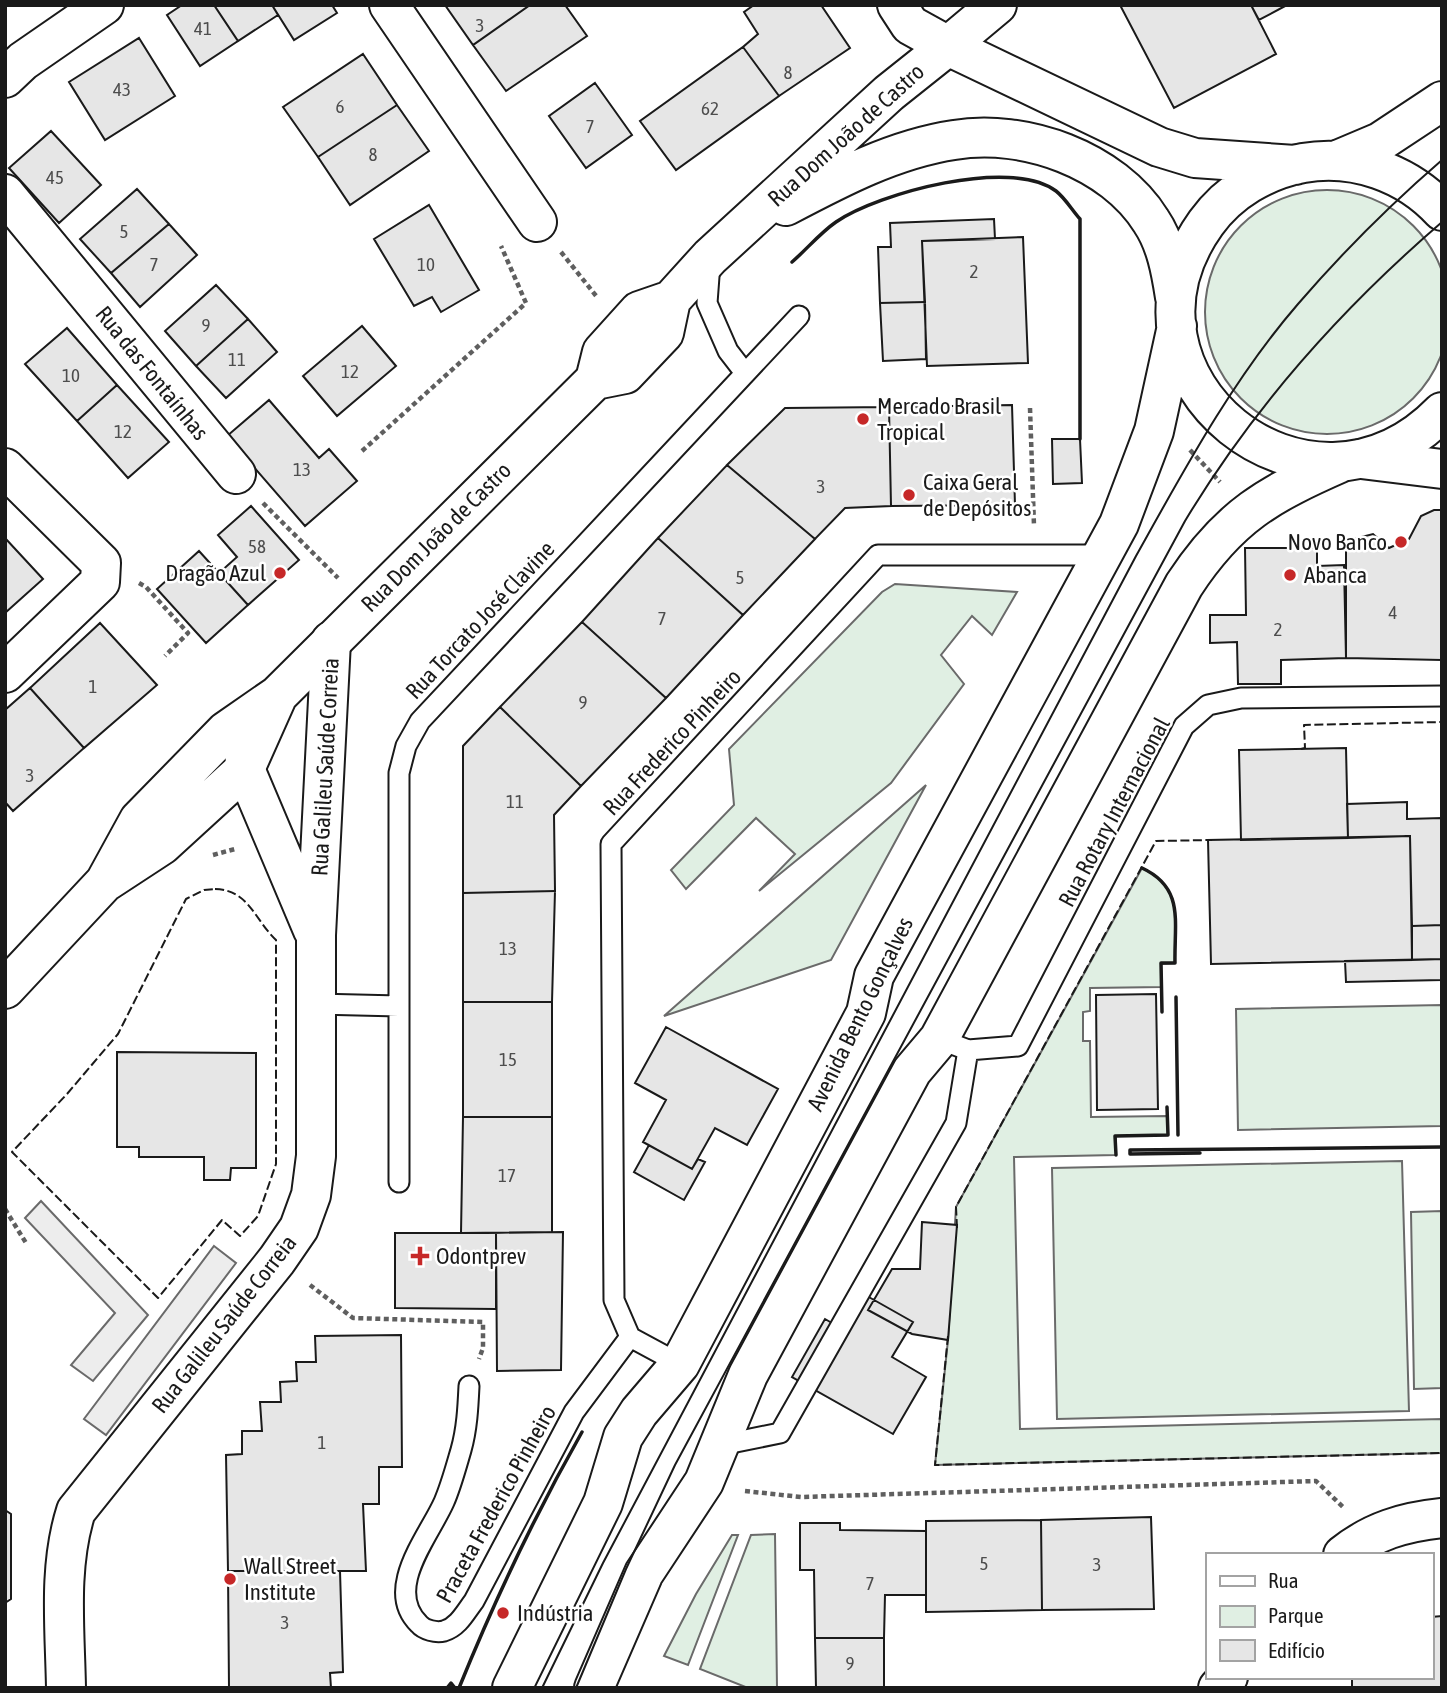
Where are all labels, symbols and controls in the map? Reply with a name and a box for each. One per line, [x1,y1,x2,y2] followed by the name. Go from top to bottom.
[476,14,484,36] house number: 3
[194,17,212,39] house number: 41
[763,58,929,212] street label: Rua Dom João de Castro
[784,61,793,83] house number: 8
[113,78,131,100] house number: 43
[336,95,345,117] house number: 6
[701,97,719,119] house number: 62
[586,115,594,137] house number: 7
[369,143,378,165] house number: 8
[46,166,64,188] house number: 45
[120,220,128,242] house number: 5
[150,253,158,275] house number: 7
[417,253,435,275] house number: 10
[970,260,978,282] house number: 2
[90,301,214,445] street label: Rua das Fontaínhas
[202,314,211,336] house number: 9
[228,348,246,370] house number: 11
[341,360,359,382] house number: 12
[62,364,80,386] house number: 10
[877,393,1001,445] place label: Mercado Brasil Tropical
[855,411,871,427] marker: Mercado Brasil Tropical
[114,420,132,442] house number: 12
[356,457,516,617] street label: Rua Dom João de Castro
[293,458,311,480] house number: 13
[923,469,1031,521] place label: Caixa Geral de Depósitos
[817,475,825,497] house number: 3
[901,487,917,503] marker: Caixa Geral de Depósitos
[1288,529,1387,555] place label: Novo Banco
[1393,534,1409,550] marker: Novo Banco
[248,535,266,557] house number: 58
[400,536,560,704] street label: Rua Torcato José Clavine
[165,560,266,586] place label: Dragão Azul
[1304,562,1367,588] place label: Abanca
[272,565,288,581] marker: Dragão Azul
[736,566,744,588] house number: 5
[1282,567,1298,583] marker: Abanca
[1389,601,1398,623] house number: 4
[658,607,666,629] house number: 7
[1274,618,1282,640] house number: 2
[306,657,344,877] street label: Rua Galileu Saúde Correia
[598,664,746,820] street label: Rua Frederico Pinheiro
[89,675,97,697] house number: 1
[579,691,588,713] house number: 9
[1053,713,1175,911] street label: Rua Rotary Internacional
[26,764,34,786] house number: 3
[506,790,524,812] house number: 11
[802,913,918,1115] street label: Avenida Bento Gonçalves
[499,937,517,959] house number: 13
[499,1048,517,1070] house number: 15
[498,1164,516,1186] house number: 17
[147,1230,301,1418] street label: Rua Galileu Saúde Correia
[436,1243,526,1269] place label: Odontprev
[410,1246,430,1266] marker: Odontprev
[431,1401,561,1607] street label: Praceta Frederico Pinheiro
[318,1431,326,1453] house number: 1
[980,1552,988,1574] house number: 5
[244,1553,336,1605] place label: Wall Street Institute
[1093,1553,1101,1575] house number: 3
[1206,1553,1433,1679] legend
[1268,1568,1298,1592] text: Rua
[222,1571,238,1587] marker: Wall Street Institute
[866,1572,874,1594] house number: 7
[517,1600,594,1626] place label: Indústria
[1268,1603,1323,1627] text: Parque
[495,1605,511,1621] marker: Indústria
[281,1611,289,1633] house number: 3
[1268,1638,1325,1662] text: Edifício
[846,1652,855,1674] house number: 9

